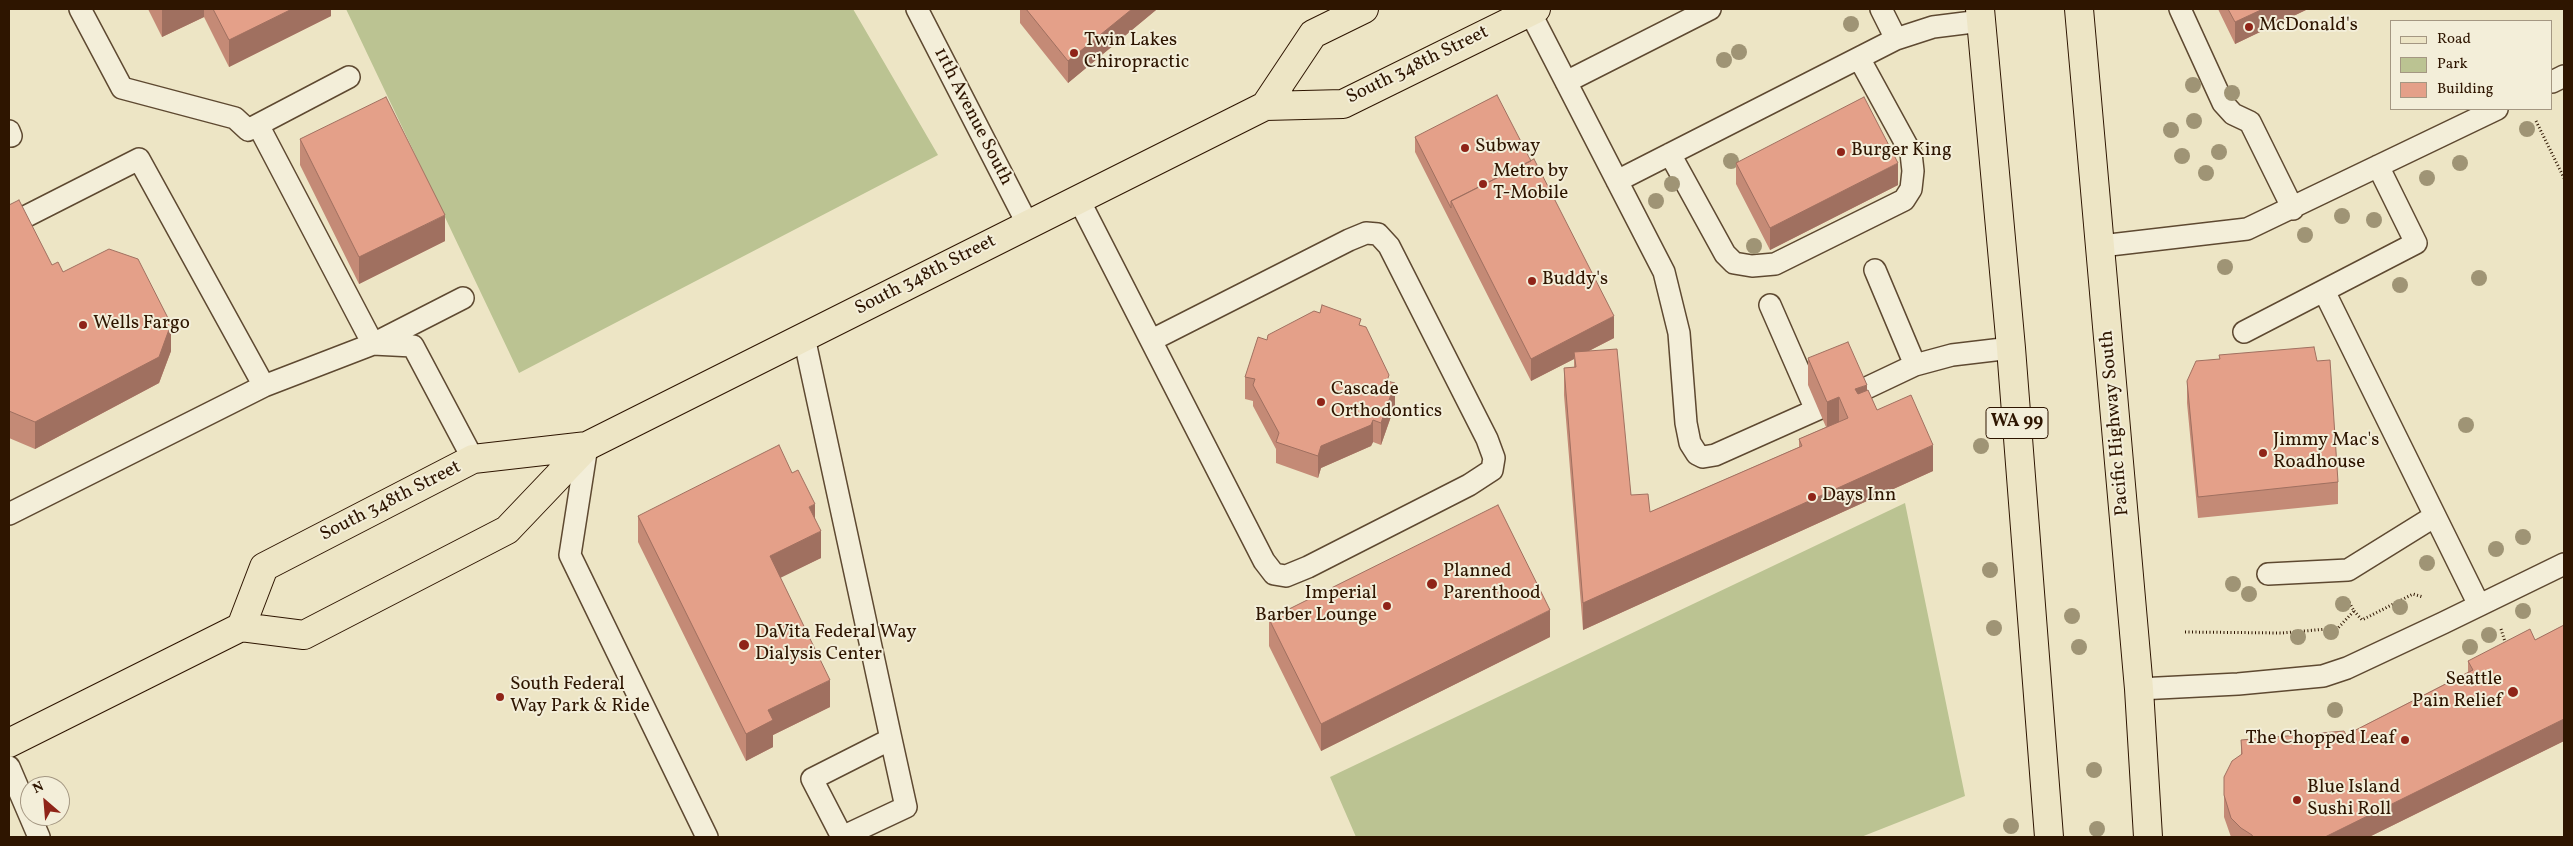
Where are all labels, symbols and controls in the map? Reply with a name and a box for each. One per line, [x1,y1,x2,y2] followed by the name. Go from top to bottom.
[2259,16,2358,38] place label: McDonald's
[2390,20,2553,110] legend
[2243,21,2255,33] marker: McDonald's
[1343,22,1493,110] street label: South 348th Street
[2437,29,2471,50] text: Road
[1084,31,1189,75] place label: Twin Lakes Chiropractic
[927,44,1017,190] street label: 11th Avenue South
[1068,47,1080,59] marker: Twin Lakes Chiropractic
[2437,54,2468,75] text: Park
[2437,79,2493,100] text: Building
[1475,137,1540,159] place label: Subway
[1851,141,1952,163] place label: Burger King
[1459,142,1471,154] marker: Subway
[1835,146,1847,158] marker: Burger King
[1493,162,1568,206] place label: Metro by T-Mobile
[1477,178,1489,190] marker: Metro by T-Mobile
[852,231,1000,321] street label: South 348th Street
[1542,270,1608,292] place label: Buddy's
[1526,275,1538,287] marker: Buddy's
[93,314,190,336] place label: Wells Fargo
[77,319,89,331] marker: Wells Fargo
[2097,329,2135,517] street label: Pacific Highway South
[1331,380,1442,424] place label: Cascade Orthodontics
[1315,396,1327,408] marker: Cascade Orthodontics
[1986,408,2048,438] road number: WA 99
[2273,431,2379,475] place label: Jimmy Mac's Roadhouse
[2257,447,2269,459] marker: Jimmy Mac's Roadhouse
[317,457,465,547] street label: South 348th Street
[1822,486,1896,508] place label: Days Inn
[1806,491,1818,503] marker: Days Inn
[1443,562,1541,606] place label: Planned Parenthood
[1425,577,1439,591] marker: Planned Parenthood
[1255,584,1377,628] place label: Imperial Barber Lounge
[1381,600,1393,612] marker: Imperial Barber Lounge
[755,623,916,667] place label: DaVita Federal Way Dialysis Center
[737,638,751,652] marker: DaVita Federal Way Dialysis Center
[2412,670,2502,714] place label: Seattle Pain Relief
[510,675,650,719] place label: South Federal Way Park & Ride
[2506,685,2520,699] marker: Seattle Pain Relief
[494,691,506,703] marker: South Federal Way Park & Ride
[2245,729,2395,751] place label: The Chopped Leaf
[2399,734,2411,746] marker: The Chopped Leaf
[20,776,70,826] north arrow
[30,777,47,799] text: N
[2307,778,2400,822] place label: Blue Island Sushi Roll
[2291,794,2303,806] marker: Blue Island Sushi Roll

